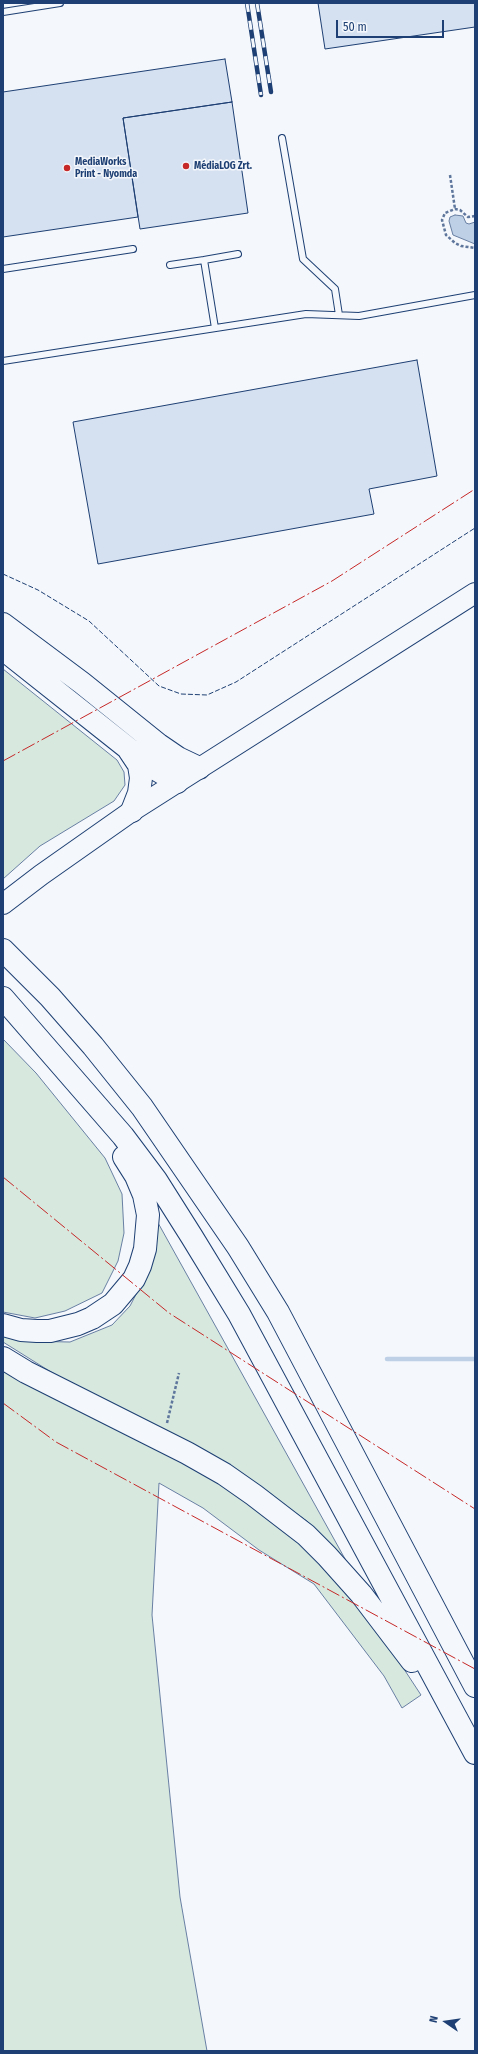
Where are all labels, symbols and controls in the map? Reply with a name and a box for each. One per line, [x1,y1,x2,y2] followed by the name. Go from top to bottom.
[338,12,446,38] scale bar
[343,20,367,34] text: 50 m
[75,156,137,180] place label: MediaWorks Print - Nyomda
[194,160,252,172] place label: MédiaLOG Zrt.
[181,161,191,171] marker: MédiaLOG Zrt.
[62,163,72,173] marker: MediaWorks Print - Nyomda
[426,2002,466,2042] north arrow
[427,2015,441,2024] text: N

